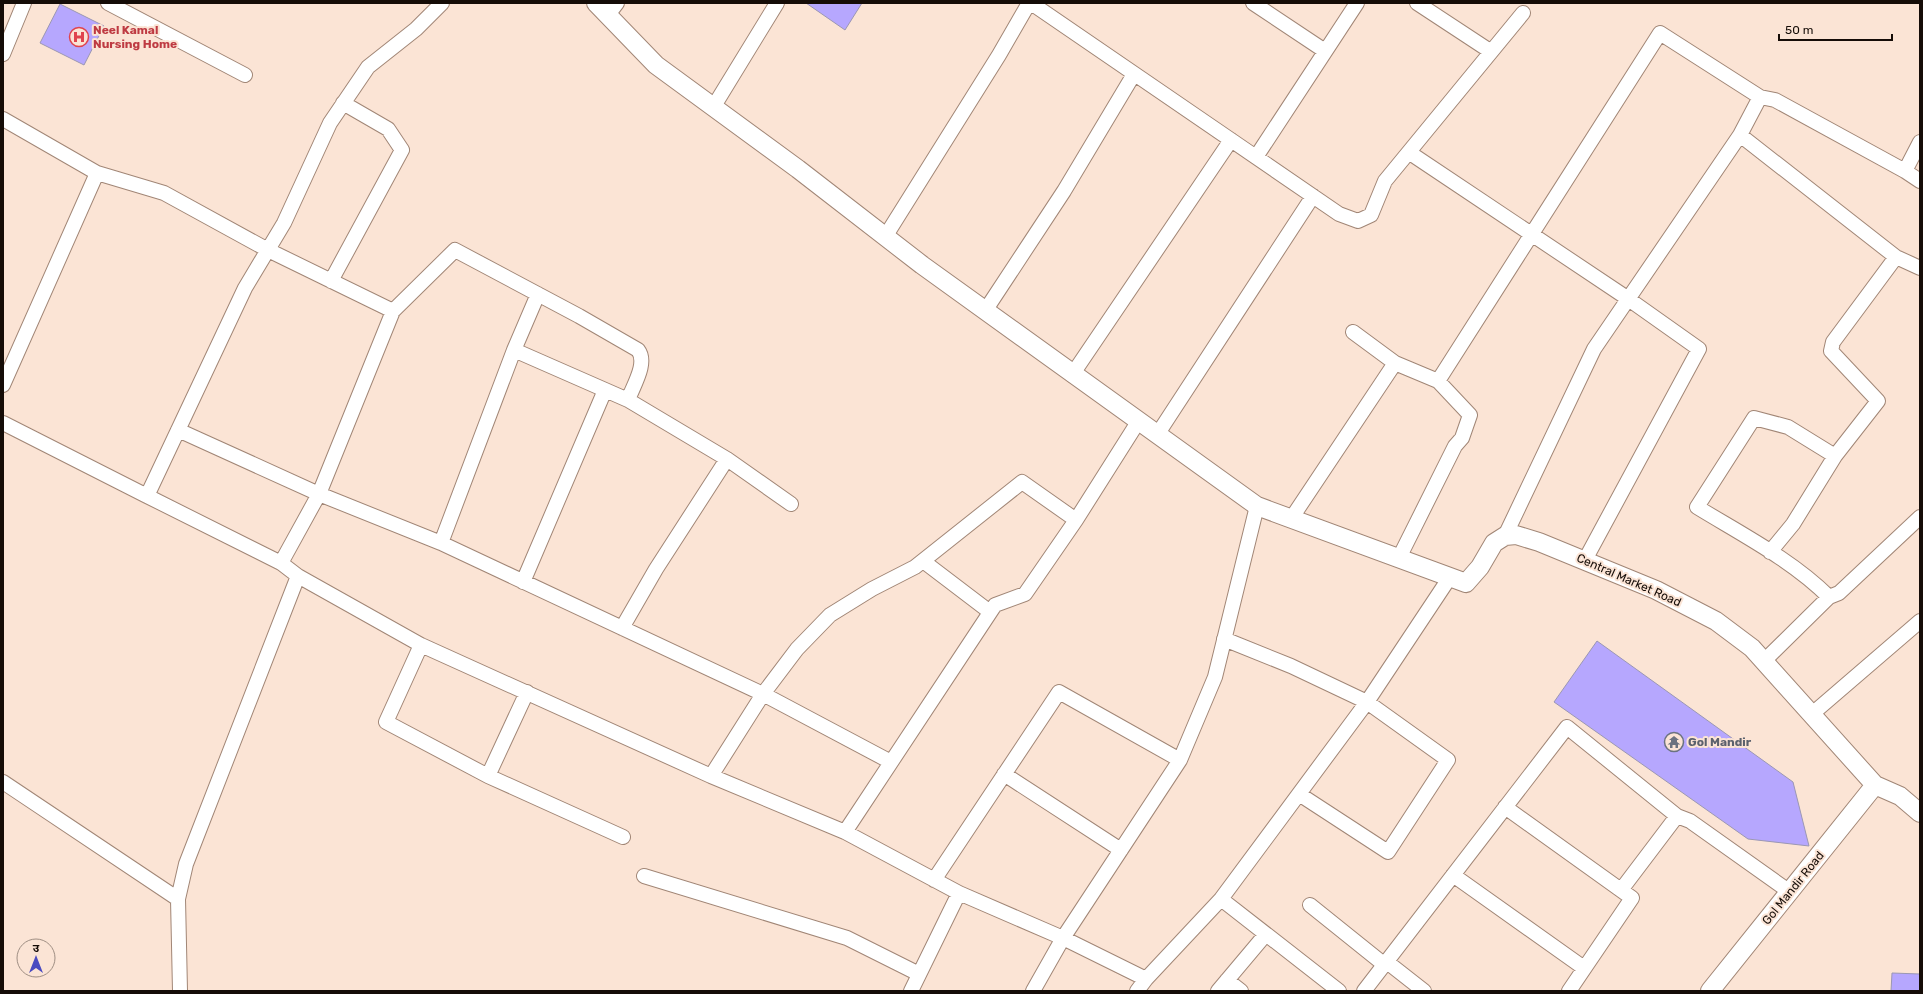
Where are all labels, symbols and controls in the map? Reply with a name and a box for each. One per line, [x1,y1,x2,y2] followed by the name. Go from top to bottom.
[1779,16,1892,42] scale bar
[93,23,177,51] place label: Neel Kamal Nursing Home
[1785,23,1813,37] text: 50 m
[68,26,90,48] hospital icon: Neel Kamal Nursing Home
[1575,551,1683,609] street label: Central Market Road
[1663,731,1685,753] temple icon: Gol Mandir
[1688,735,1752,749] place label: Gol Mandir
[1759,849,1827,927] street label: Gol Mandir Road
[16,938,56,978] north arrow
[33,942,40,955] text: उ

